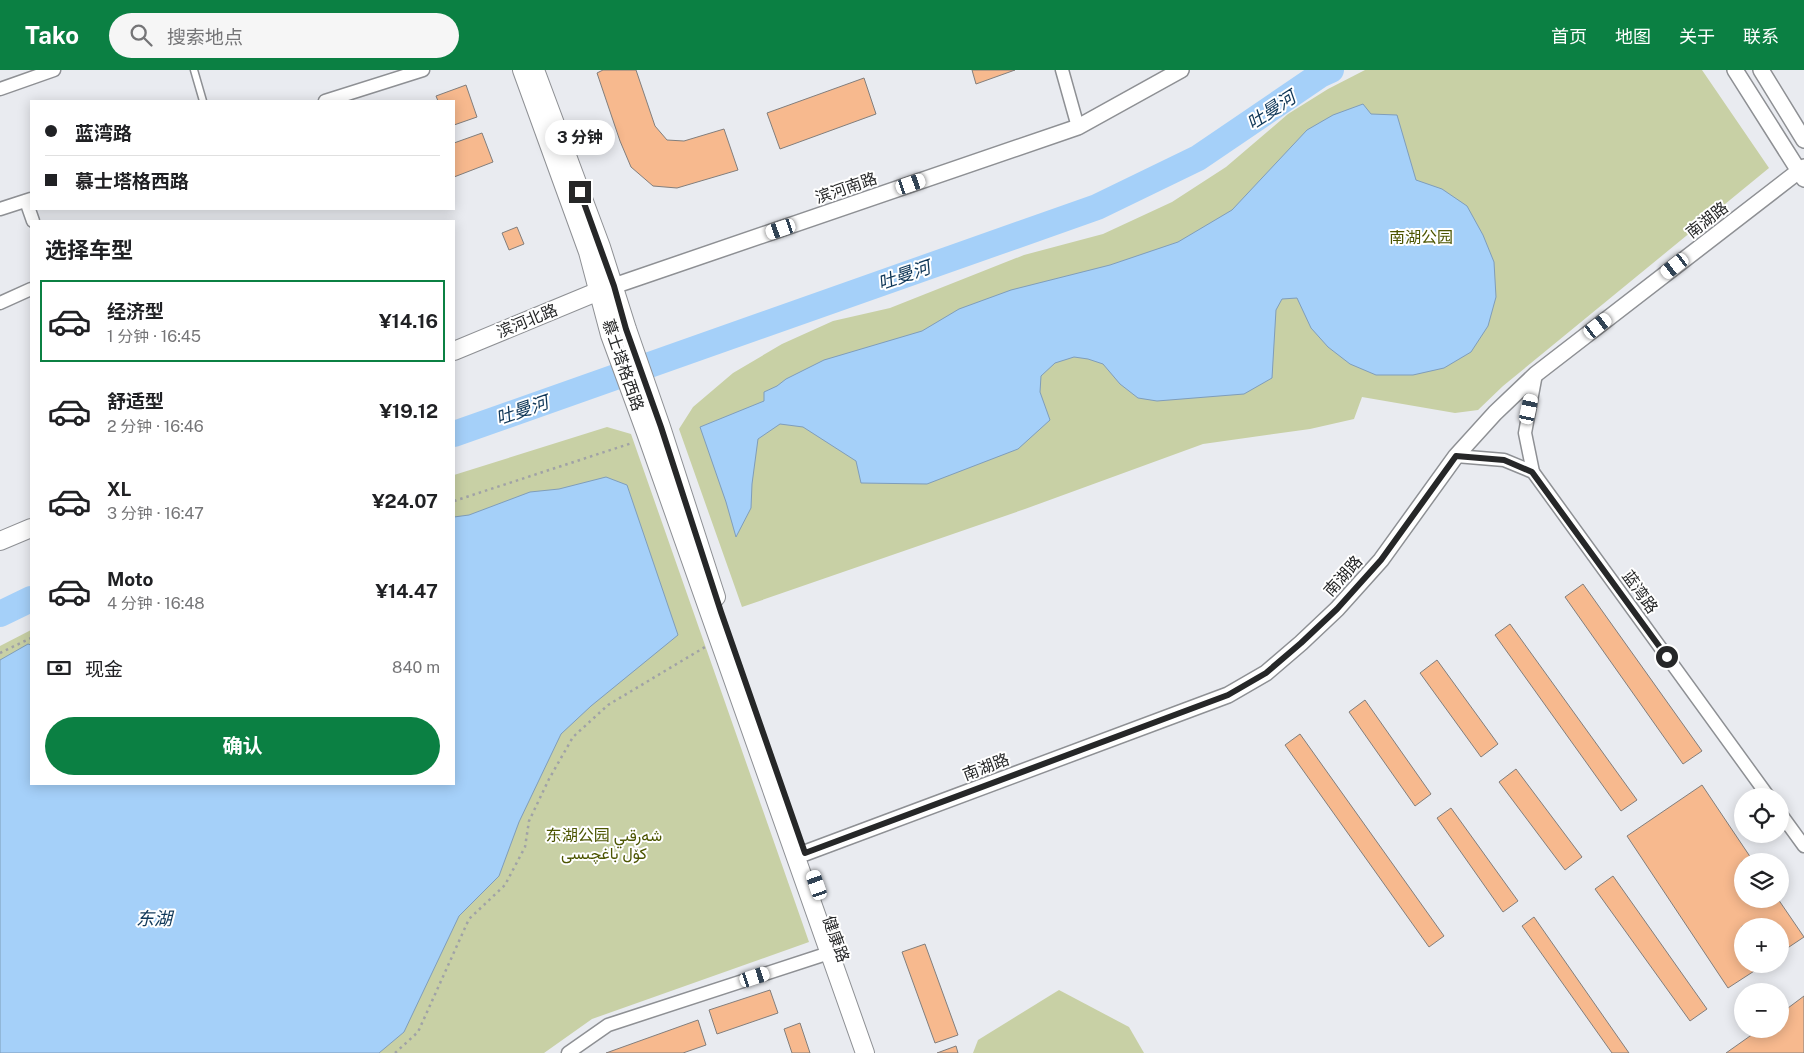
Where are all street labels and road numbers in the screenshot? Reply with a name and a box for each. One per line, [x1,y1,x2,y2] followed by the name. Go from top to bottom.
[813,169,879,207] street label: 滨河南路
[1682,198,1732,242] street label: 南湖路
[494,300,560,342] street label: 滨河北路
[598,317,648,413] street label: 慕士塔格西路
[1320,552,1366,600] street label: 南湖路
[1618,567,1662,617] street label: 蓝湾路
[960,750,1012,784] street label: 南湖路
[819,913,853,965] street label: 健康路

